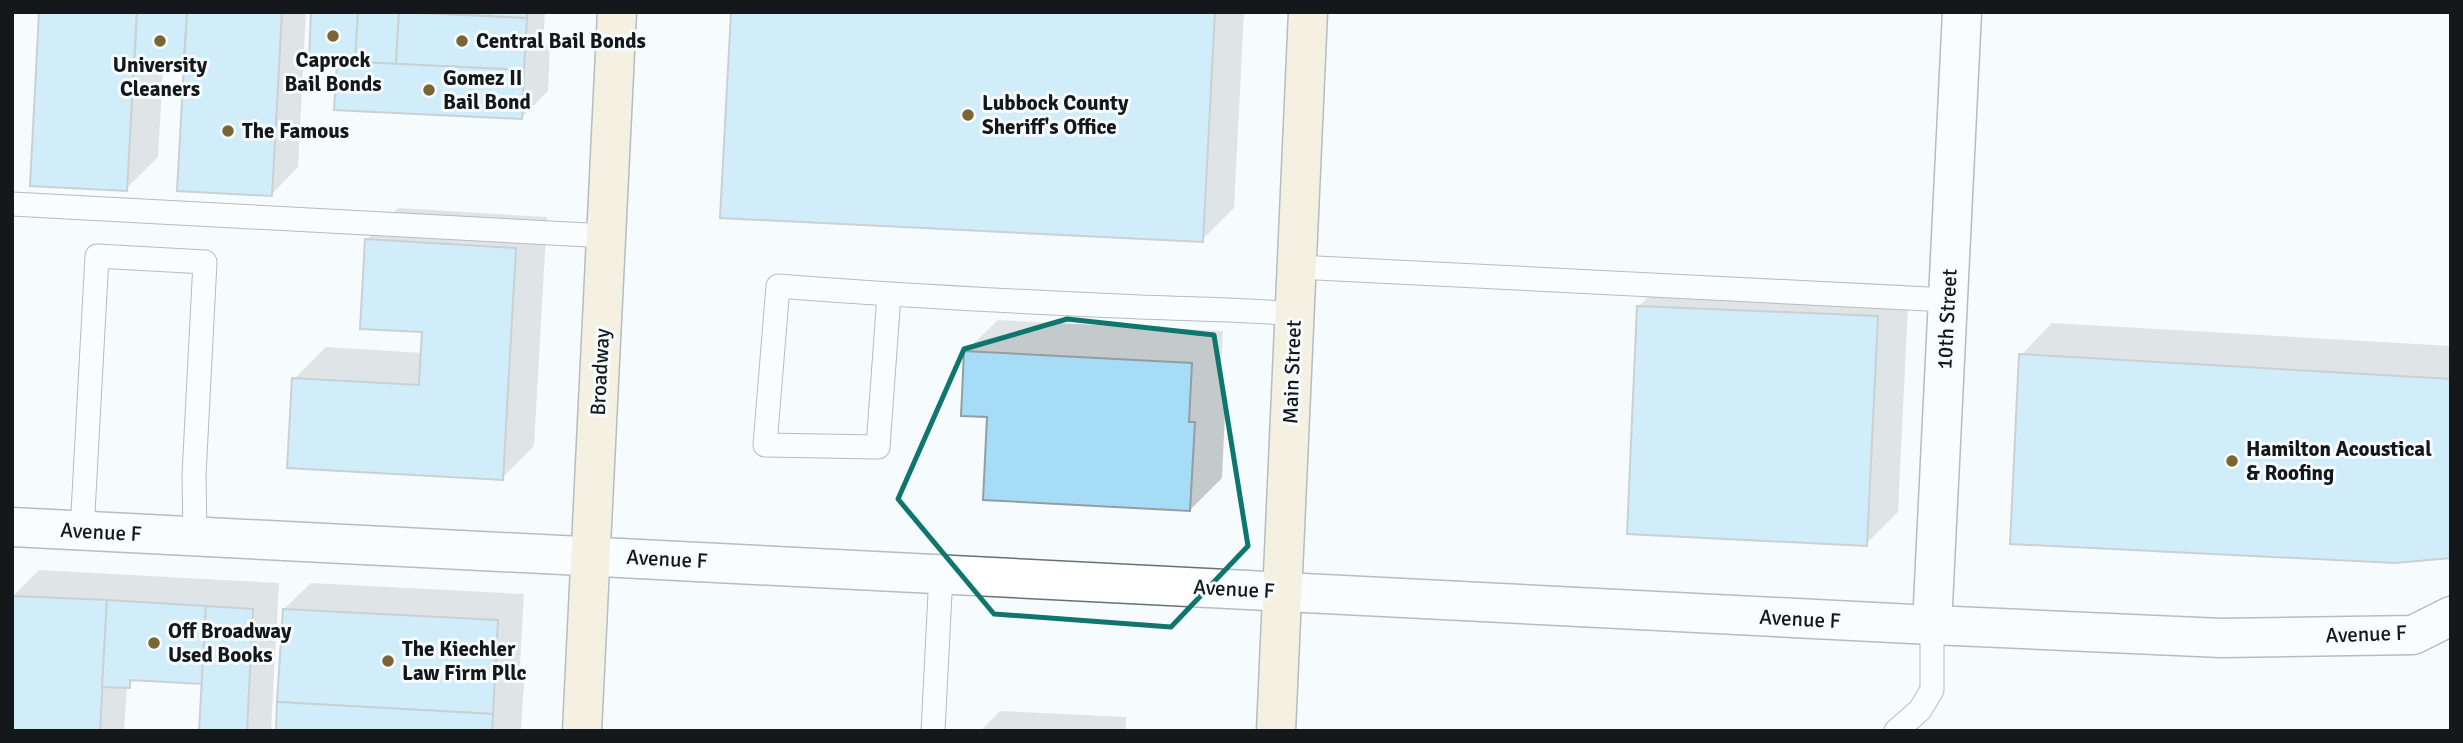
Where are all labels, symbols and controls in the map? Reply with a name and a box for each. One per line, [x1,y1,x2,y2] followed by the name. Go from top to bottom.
[325,28,341,44] marker: Caprock Bail Bonds
[476,28,646,54] place label: Central Bail Bonds
[152,33,168,49] marker: University Cleaners
[454,33,470,49] marker: Central Bail Bonds
[284,47,382,97] place label: Caprock Bail Bonds
[113,52,208,102] place label: University Cleaners
[443,65,531,115] place label: Gomez II Bail Bond
[421,82,437,98] marker: Gomez II Bail Bond
[982,90,1129,140] place label: Lubbock County Sheriff's Office
[960,107,976,123] marker: Lubbock County Sheriff's Office
[242,118,349,144] place label: The Famous
[220,123,236,139] marker: The Famous
[1931,268,1963,370] street label: 10th Street
[1277,320,1307,424] street label: Main Street
[585,327,615,416] street label: Broadway
[2246,436,2432,486] place label: Hamilton Acoustical & Roofing
[2224,453,2240,469] marker: Hamilton Acoustical & Roofing
[60,517,142,547] street label: Avenue F
[626,544,708,574] street label: Avenue F
[1193,574,1275,604] street label: Avenue F
[1759,604,1841,634] street label: Avenue F
[168,618,292,668] place label: Off Broadway Used Books
[2325,620,2407,648] street label: Avenue F
[146,635,162,651] marker: Off Broadway Used Books
[402,636,527,686] place label: The Kiechler Law Firm Pllc
[380,653,396,669] marker: The Kiechler Law Firm Pllc

